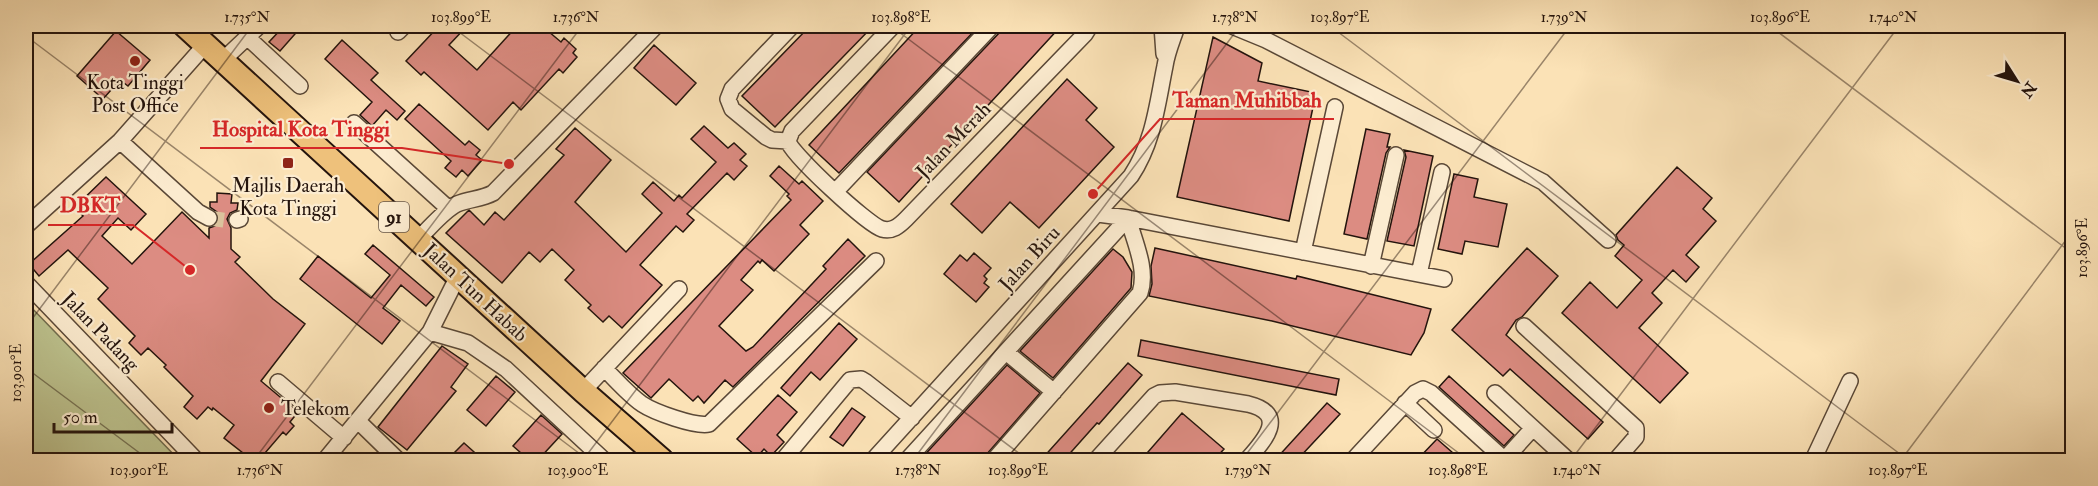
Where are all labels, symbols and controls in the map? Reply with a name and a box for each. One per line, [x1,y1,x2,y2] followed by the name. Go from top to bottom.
[224,8,270,27] text: 1.735°N
[431,8,491,27] text: 103.899°E
[553,8,600,27] text: 1.736°N
[871,8,931,27] text: 103.898°E
[1212,8,1259,27] text: 1.738°N
[1310,8,1370,27] text: 103.897°E
[1541,8,1588,27] text: 1.739°N
[1750,8,1810,27] text: 103.896°E
[1869,8,1918,27] text: 1.740°N
[1987,51,2047,111] north arrow
[128,54,142,68] marker: Kota Tinggi Post Office
[86,70,184,118] place label: Kota Tinggi Post Office
[2015,77,2041,102] text: N
[1160,80,1334,119] callout: Taman Muhibbah
[1171,87,1322,114] text: Taman Muhibbah
[910,96,996,185] street label: Jalan Merah
[200,109,402,148] callout: Hospital Kota Tinggi
[212,116,390,143] text: Hospital Kota Tinggi
[281,156,295,170] marker: Majlis Daerah Kota Tinggi
[232,173,345,221] place label: Majlis Daerah Kota Tinggi
[48,186,133,225] callout: DBKT
[60,192,121,219] text: DBKT
[379,202,409,232] road number: 91
[2073,218,2092,278] text: 103.896°E
[993,220,1065,297] street label: Jalan Biru
[417,237,533,347] street label: Jalan Tun Habab
[56,285,146,377] street label: Jalan Padang
[7,344,26,402] text: 103.901°E
[54,396,172,434] scale bar
[281,396,350,421] place label: Telekom
[262,401,276,415] marker: Telekom
[63,406,98,429] text: 50 m
[110,461,168,480] text: 103.901°E
[237,461,284,480] text: 1.736°N
[548,461,609,480] text: 103.900°E
[895,461,942,480] text: 1.738°N
[988,461,1048,480] text: 103.899°E
[1225,461,1272,480] text: 1.739°N
[1428,461,1488,480] text: 103.898°E
[1553,461,1602,480] text: 1.740°N
[1868,461,1928,480] text: 103.897°E

